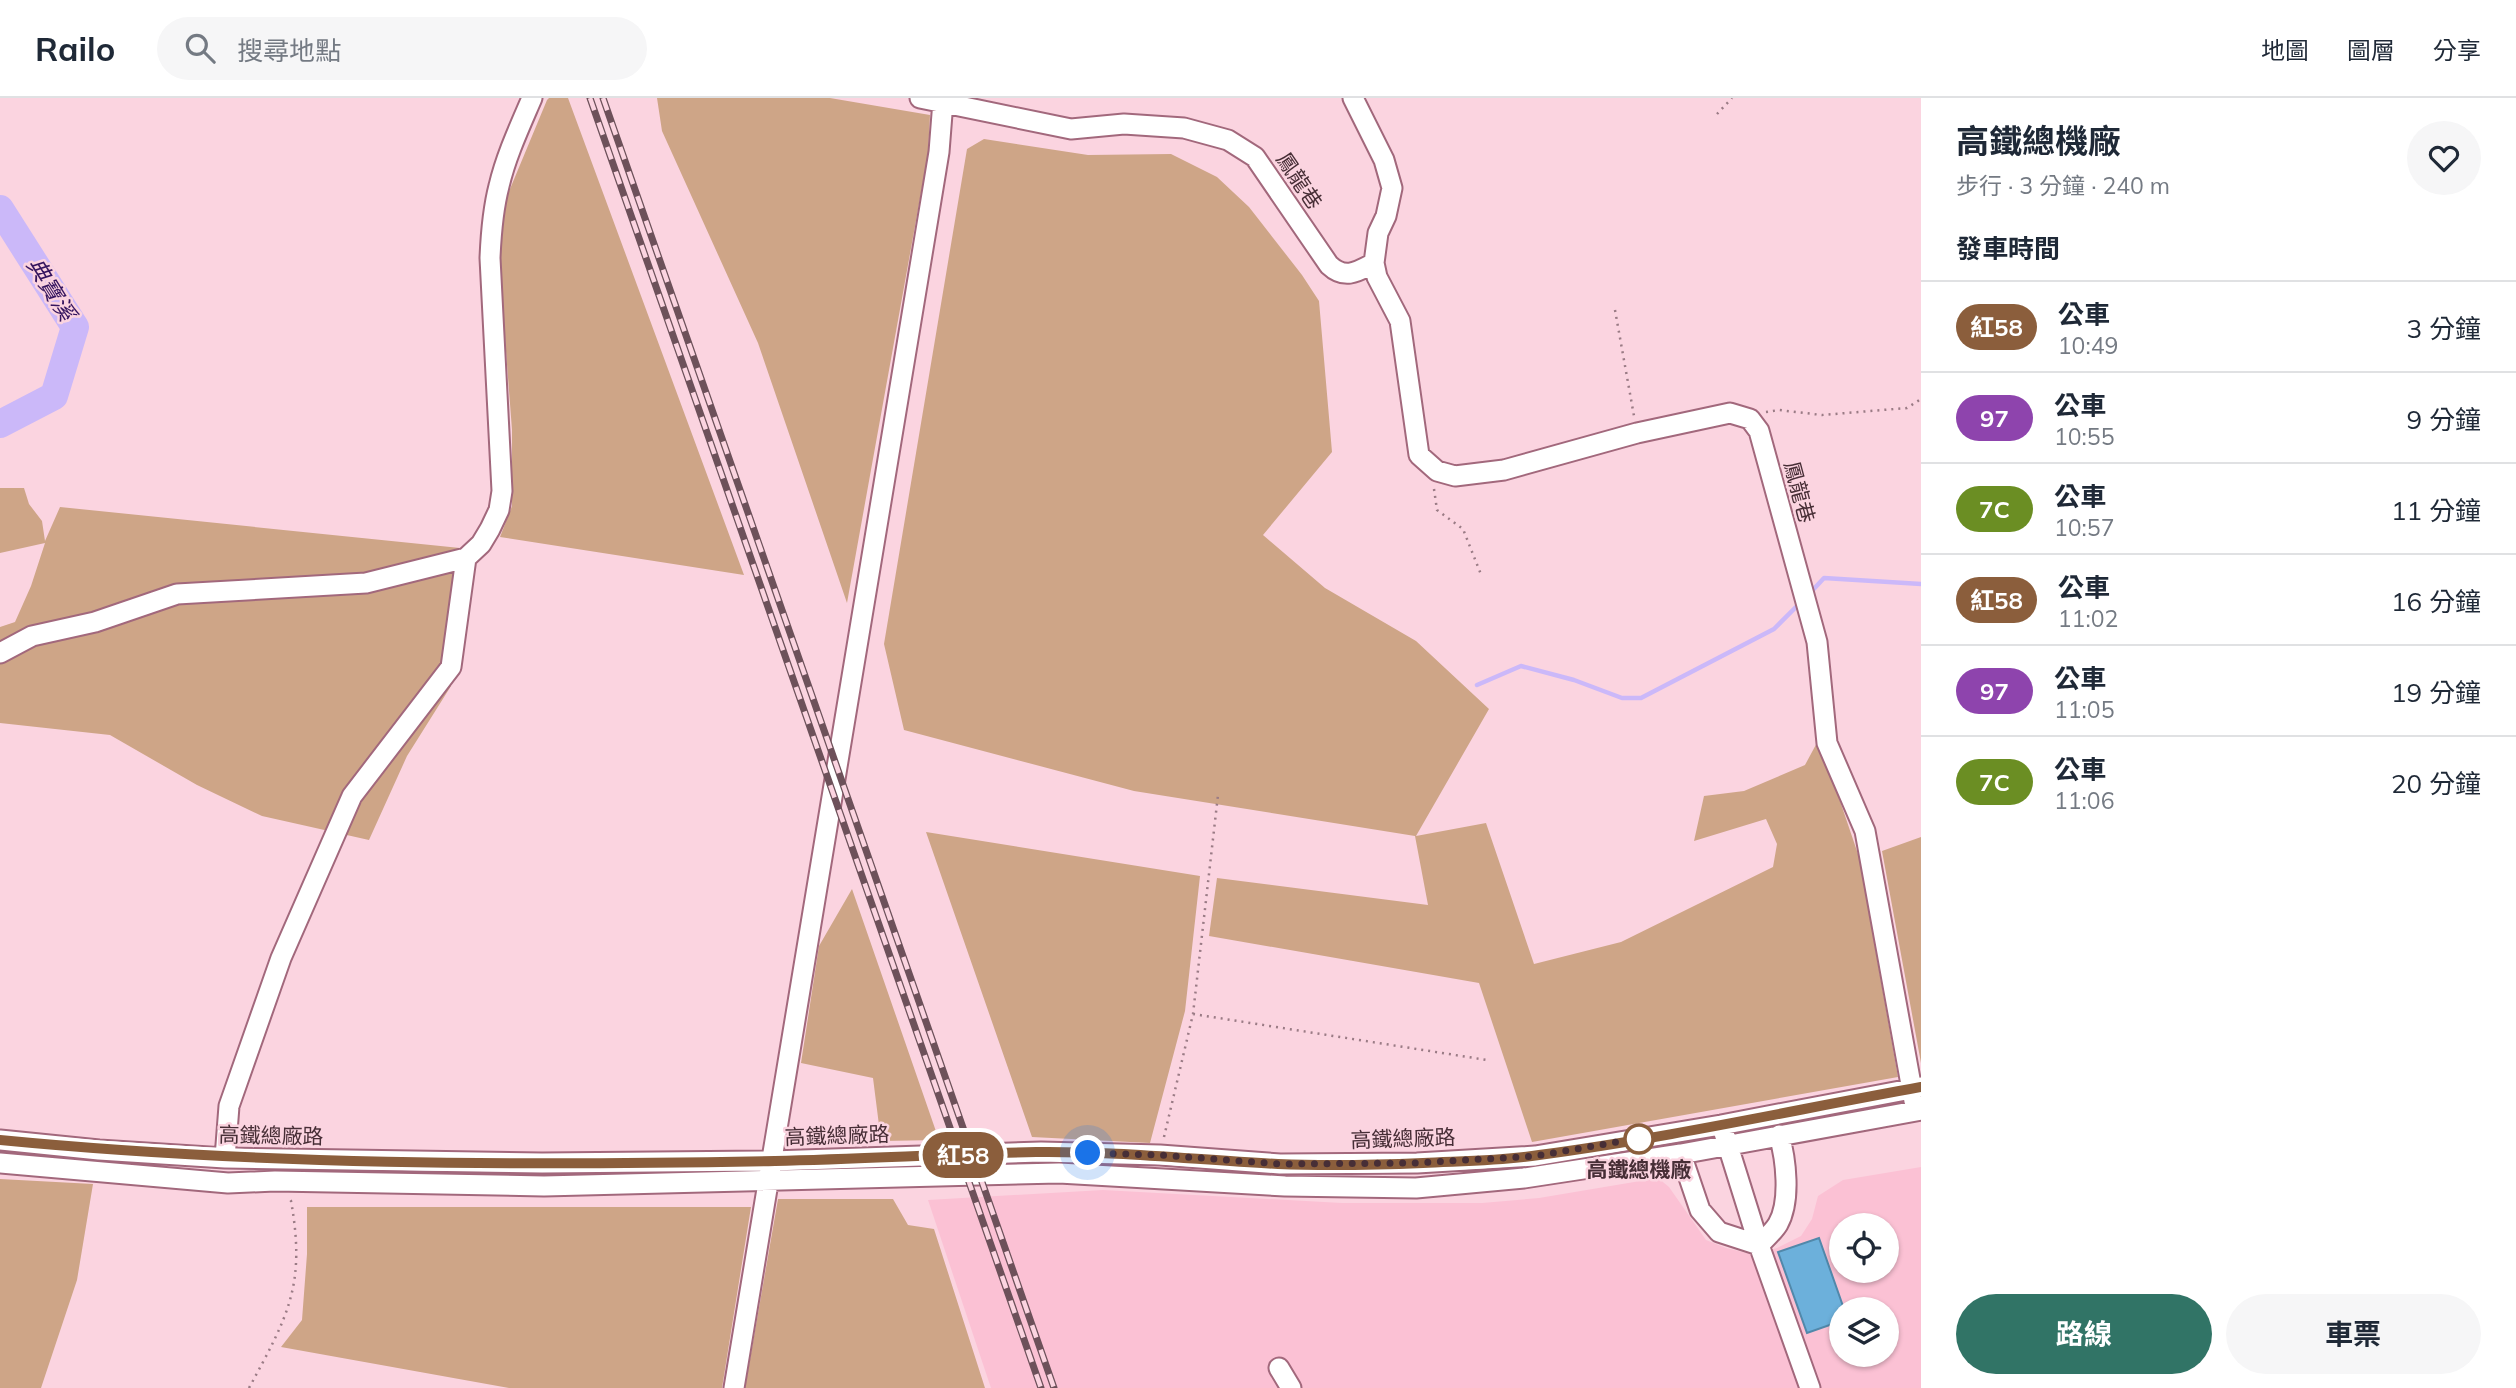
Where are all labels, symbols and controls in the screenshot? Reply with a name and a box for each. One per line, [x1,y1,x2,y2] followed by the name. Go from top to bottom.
[157,17,647,80] search box
[35,28,115,69] text: Railo
[181,29,219,67] icon: search
[237,34,341,67] text: 搜尋地點
[2261,35,2309,65] text: 地圖
[2347,35,2395,65] text: 圖層
[2433,35,2481,65] text: 分享
[1956,120,2121,161] text: 高鐵總機廠
[2407,121,2481,195] button: heart
[1271,147,1328,214] street label: 鳳龍巷
[1956,171,2170,200] text: 步行 · 3 分鐘 · 240 m
[1956,232,2060,265] text: 發車時間
[21,252,84,328] water label: 典寶溪
[2058,298,2110,331] text: 公車
[1970,312,2023,342] text: 紅58
[2407,312,2481,345] text: 3 分鐘
[2058,331,2118,360] text: 10:49
[2054,389,2106,422] text: 公車
[1980,403,2009,433] text: 97
[2407,403,2481,436] text: 9 分鐘
[2054,422,2114,451] text: 10:55
[1779,458,1821,526] street label: 鳳龍巷
[2054,480,2106,513] text: 公車
[1979,494,2010,524] text: 7C
[2391,494,2481,527] text: 11 分鐘
[2054,513,2114,542] text: 10:57
[2058,571,2110,604] text: 公車
[1970,585,2023,615] text: 紅58
[2391,585,2481,618] text: 16 分鐘
[2058,604,2118,633] text: 11:02
[2054,662,2106,695] text: 公車
[1980,676,2009,706] text: 97
[2391,676,2481,709] text: 19 分鐘
[2054,695,2114,724] text: 11:05
[2054,753,2106,786] text: 公車
[1979,767,2010,797] text: 7C
[2391,767,2481,800] text: 20 分鐘
[2054,786,2114,815] text: 11:06
[784,1120,890,1150] street label: 高鐵總廠路
[218,1121,324,1149] street label: 高鐵總廠路
[1350,1123,1456,1153] street label: 高鐵總廠路
[1624,1124,1654,1154] marker: 高鐵總機廠
[923,1132,1003,1178] line badge: 紅58
[1070,1135,1105,1170] your location
[937,1140,989,1170] text: 紅58
[1587,1156,1692,1182] place label: 高鐵總機廠
[1829,1213,1899,1367] map controls
[1829,1213,1899,1283] button: locate
[1956,1294,2212,1374] button: 路線
[2226,1294,2481,1374] button: 車票
[1829,1297,1899,1367] button: layers

